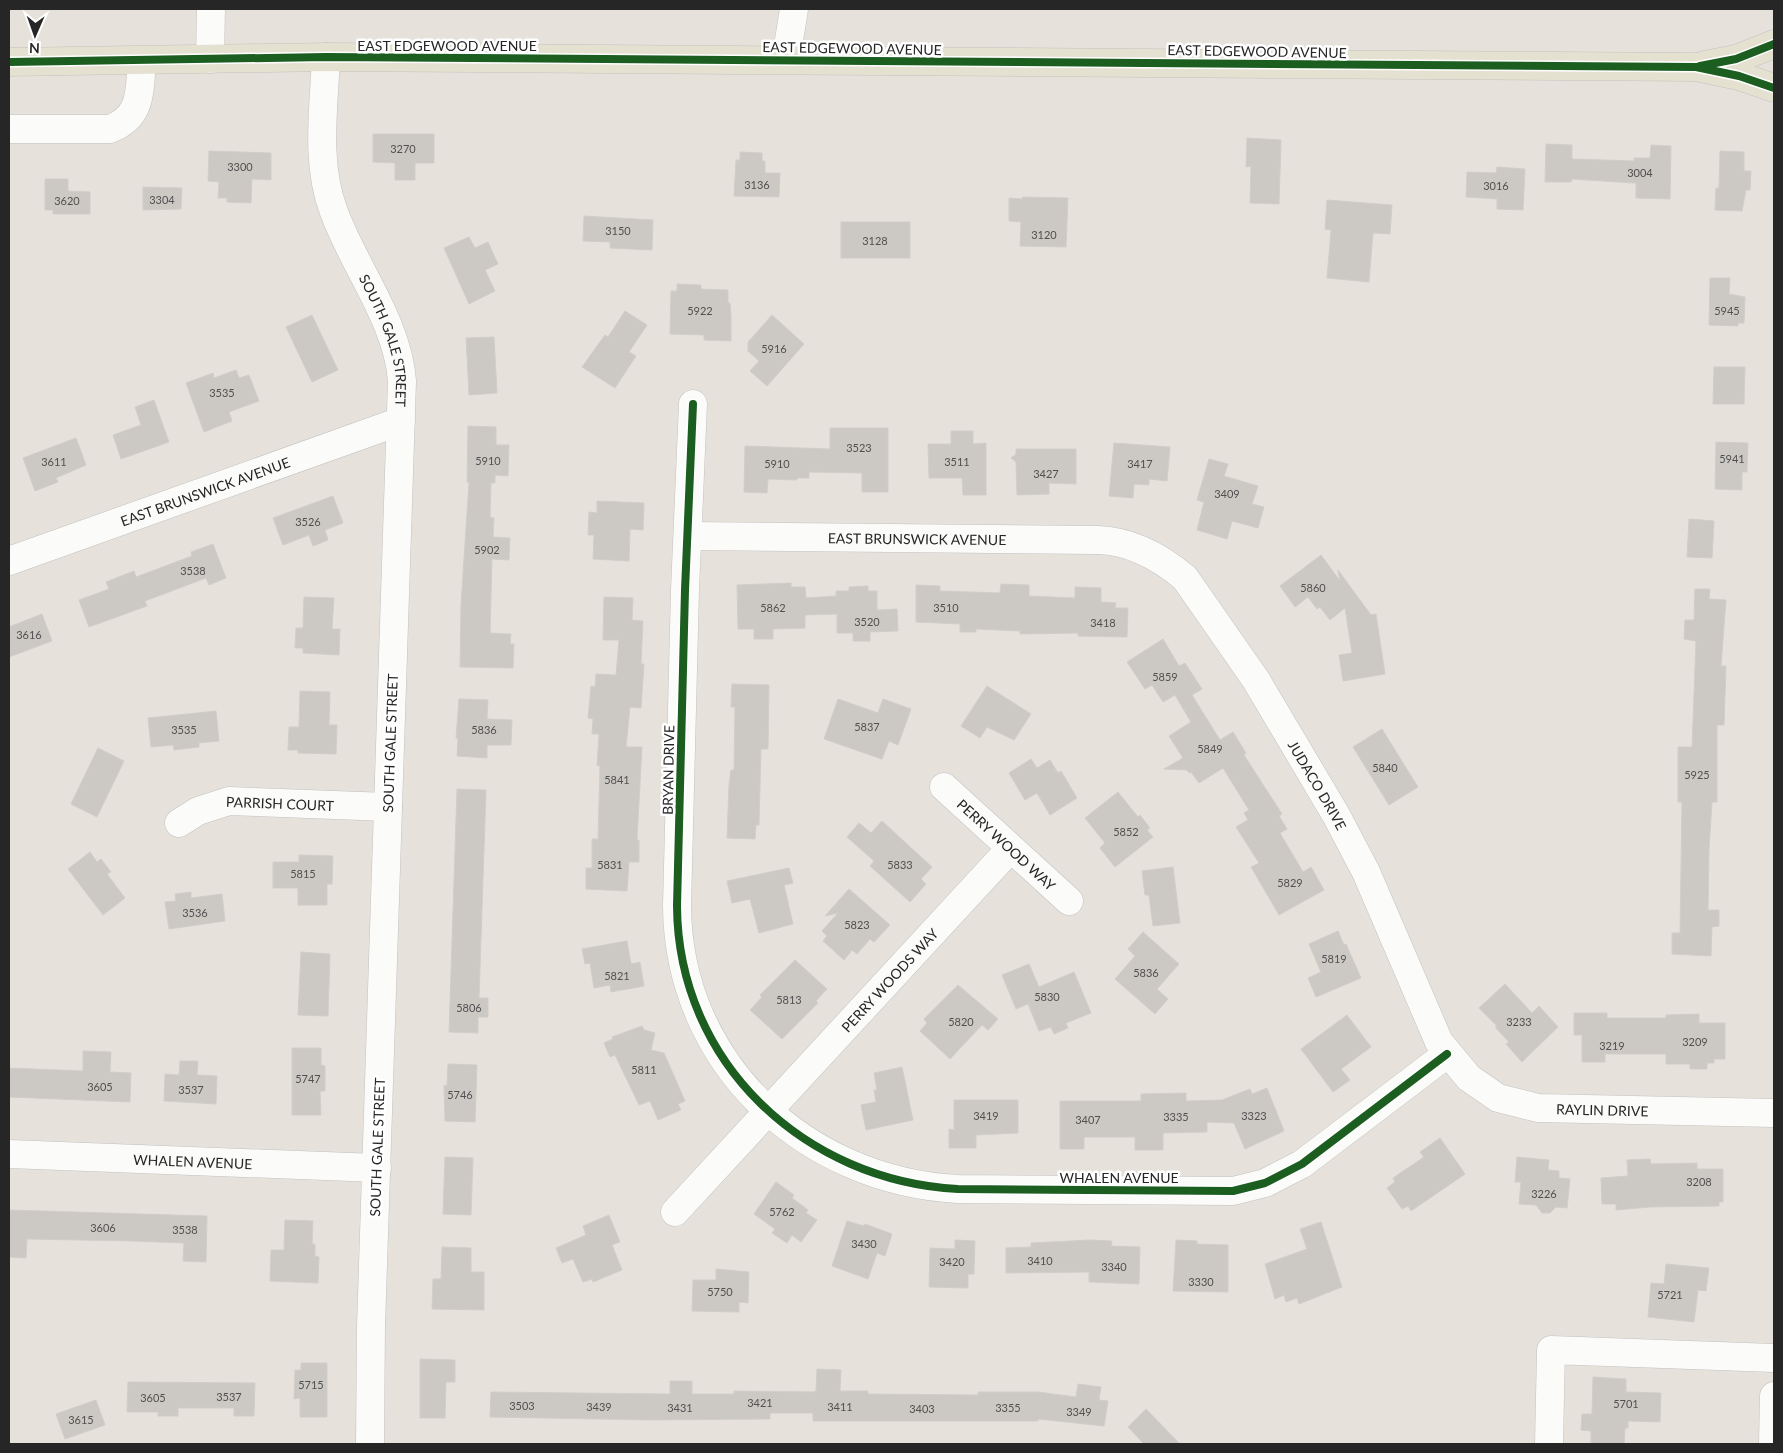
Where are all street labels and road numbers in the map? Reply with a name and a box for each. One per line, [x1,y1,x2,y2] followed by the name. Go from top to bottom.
[357,37,537,54] street label: EAST EDGEWOOD AVENUE
[762,38,942,58] street label: EAST EDGEWOOD AVENUE
[1167,41,1347,61] street label: EAST EDGEWOOD AVENUE
[356,271,411,408] street label: SOUTH GALE STREET
[118,453,292,529] street label: EAST BRUNSWICK AVENUE
[828,529,1006,548] street label: EAST BRUNSWICK AVENUE
[379,672,401,813] street label: SOUTH GALE STREET
[659,725,677,815] street label: BRYAN DRIVE
[1285,737,1351,833] street label: JUDACO DRIVE
[226,792,335,813] street label: PARRISH COURT
[954,795,1060,894] street label: PERRY WOOD WAY
[837,924,941,1035] street label: PERRY WOODS WAY
[366,1076,388,1217] street label: SOUTH GALE STREET
[1556,1100,1649,1119] street label: RAYLIN DRIVE
[133,1150,253,1172] street label: WHALEN AVENUE
[1059,1169,1179,1186] street label: WHALEN AVENUE

